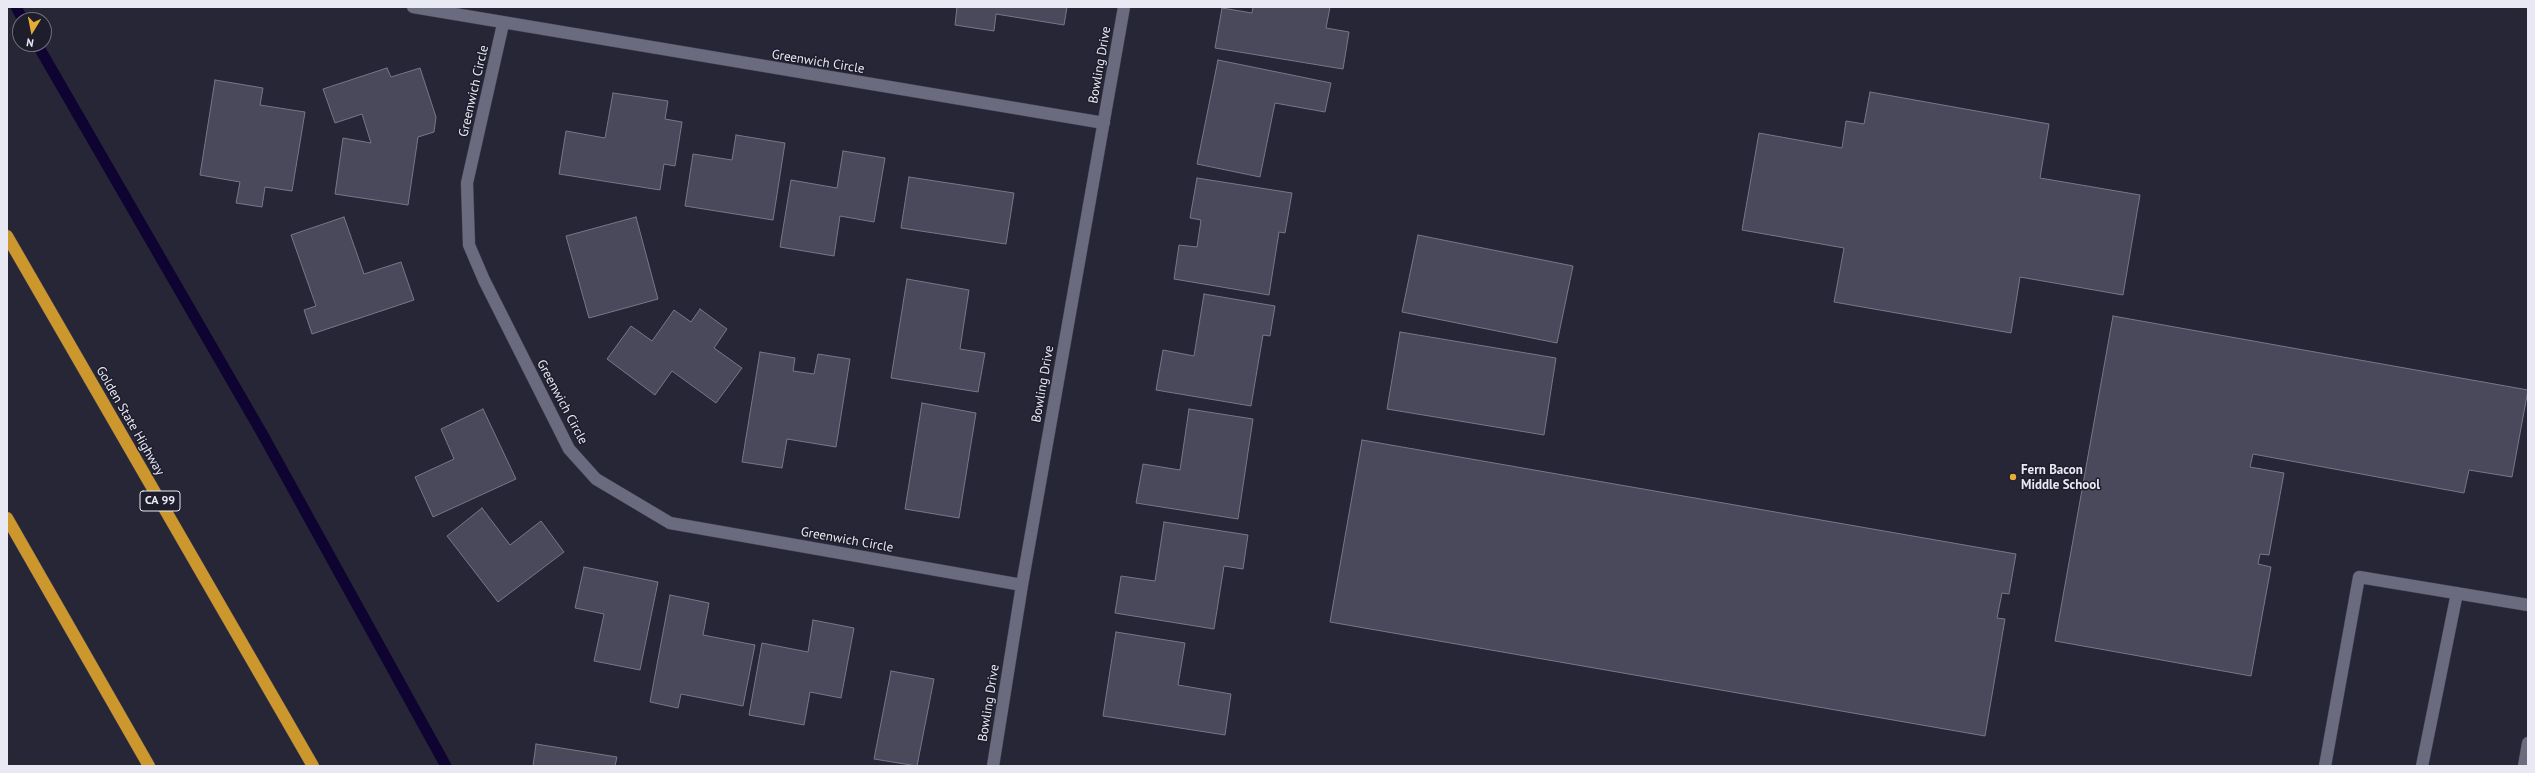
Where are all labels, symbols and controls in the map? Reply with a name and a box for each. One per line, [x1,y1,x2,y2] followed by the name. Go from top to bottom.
[12,12,52,52] north arrow
[1086,25,1114,105] street label: Bowling Drive
[25,35,35,50] text: N
[456,44,492,138] street label: Greenwich Circle
[771,47,865,77] street label: Greenwich Circle
[1029,344,1057,424] street label: Bowling Drive
[533,357,591,447] street label: Greenwich Circle
[92,364,168,478] street label: Golden State Highway
[2021,462,2100,493] place label: Fern Bacon Middle School
[2008,472,2018,482] marker: Fern Bacon Middle School
[140,491,180,511] road number: CA 99
[800,524,894,556] street label: Greenwich Circle
[975,663,1003,743] street label: Bowling Drive

